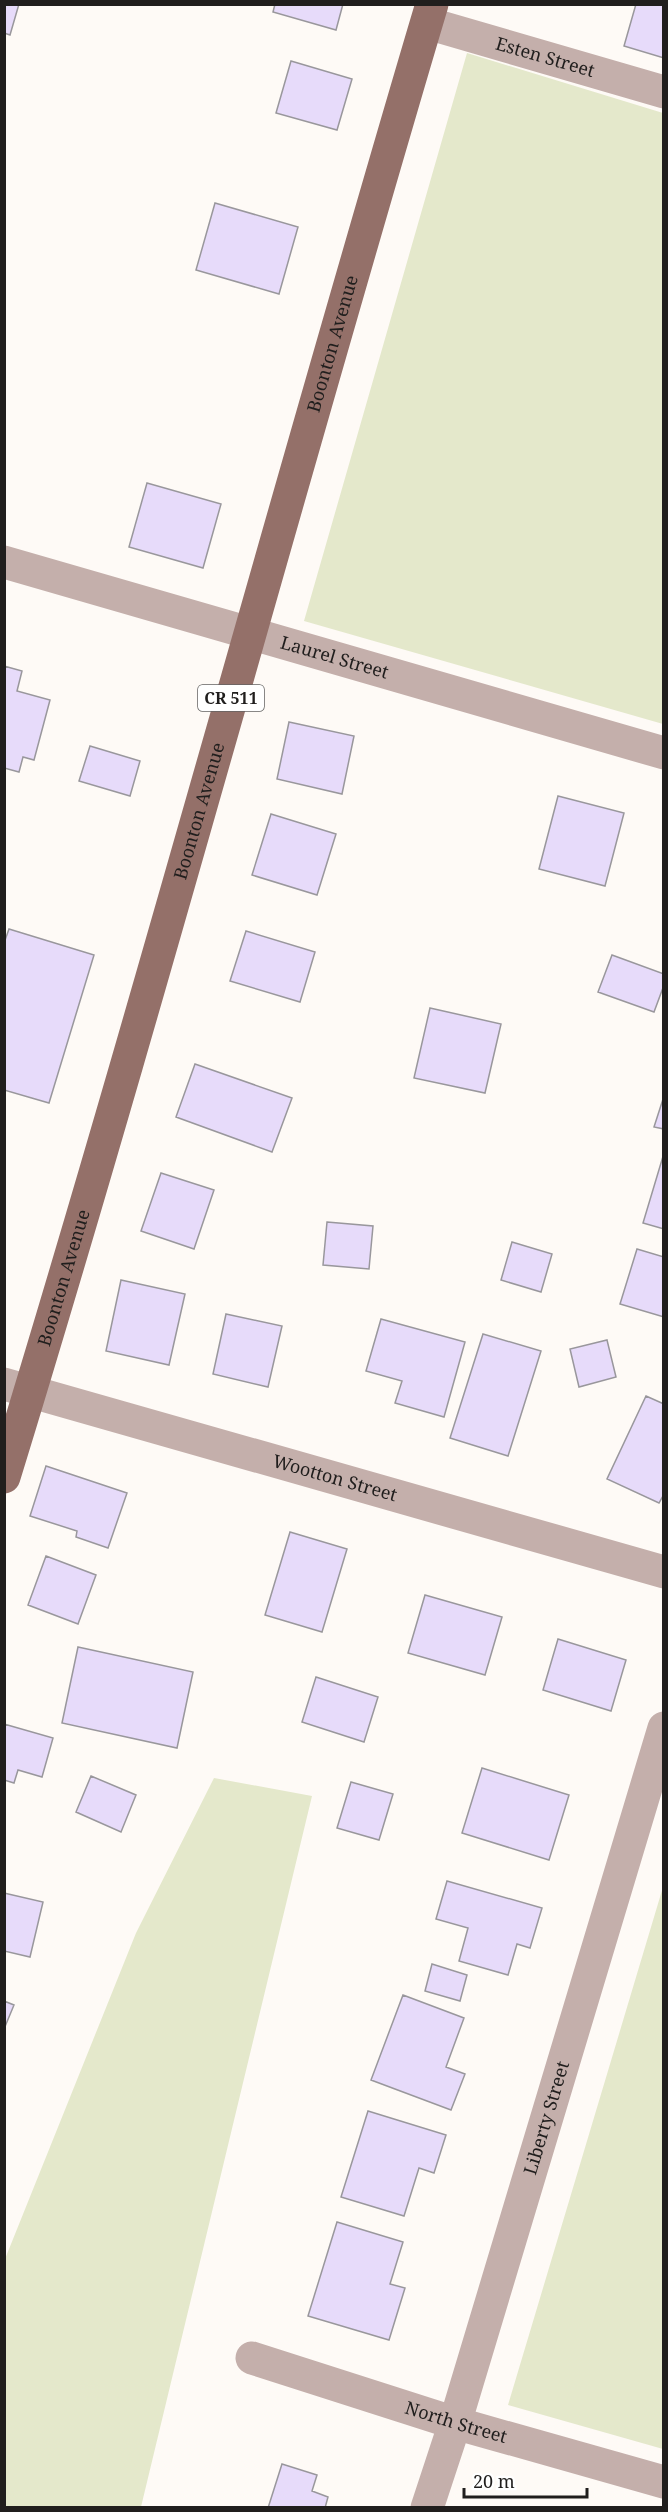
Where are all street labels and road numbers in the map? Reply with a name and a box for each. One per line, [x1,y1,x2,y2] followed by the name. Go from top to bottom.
[493,31,598,82] street label: Esten Street
[301,272,363,415] street label: Boonton Avenue
[278,630,392,684] street label: Laurel Street
[198,685,264,711] road number: CR 511
[168,739,229,882] street label: Boonton Avenue
[31,1206,95,1349] street label: Boonton Avenue
[270,1448,400,1506] street label: Wootton Street
[517,2058,574,2177] street label: Liberty Street
[402,2395,510,2448] street label: North Street

